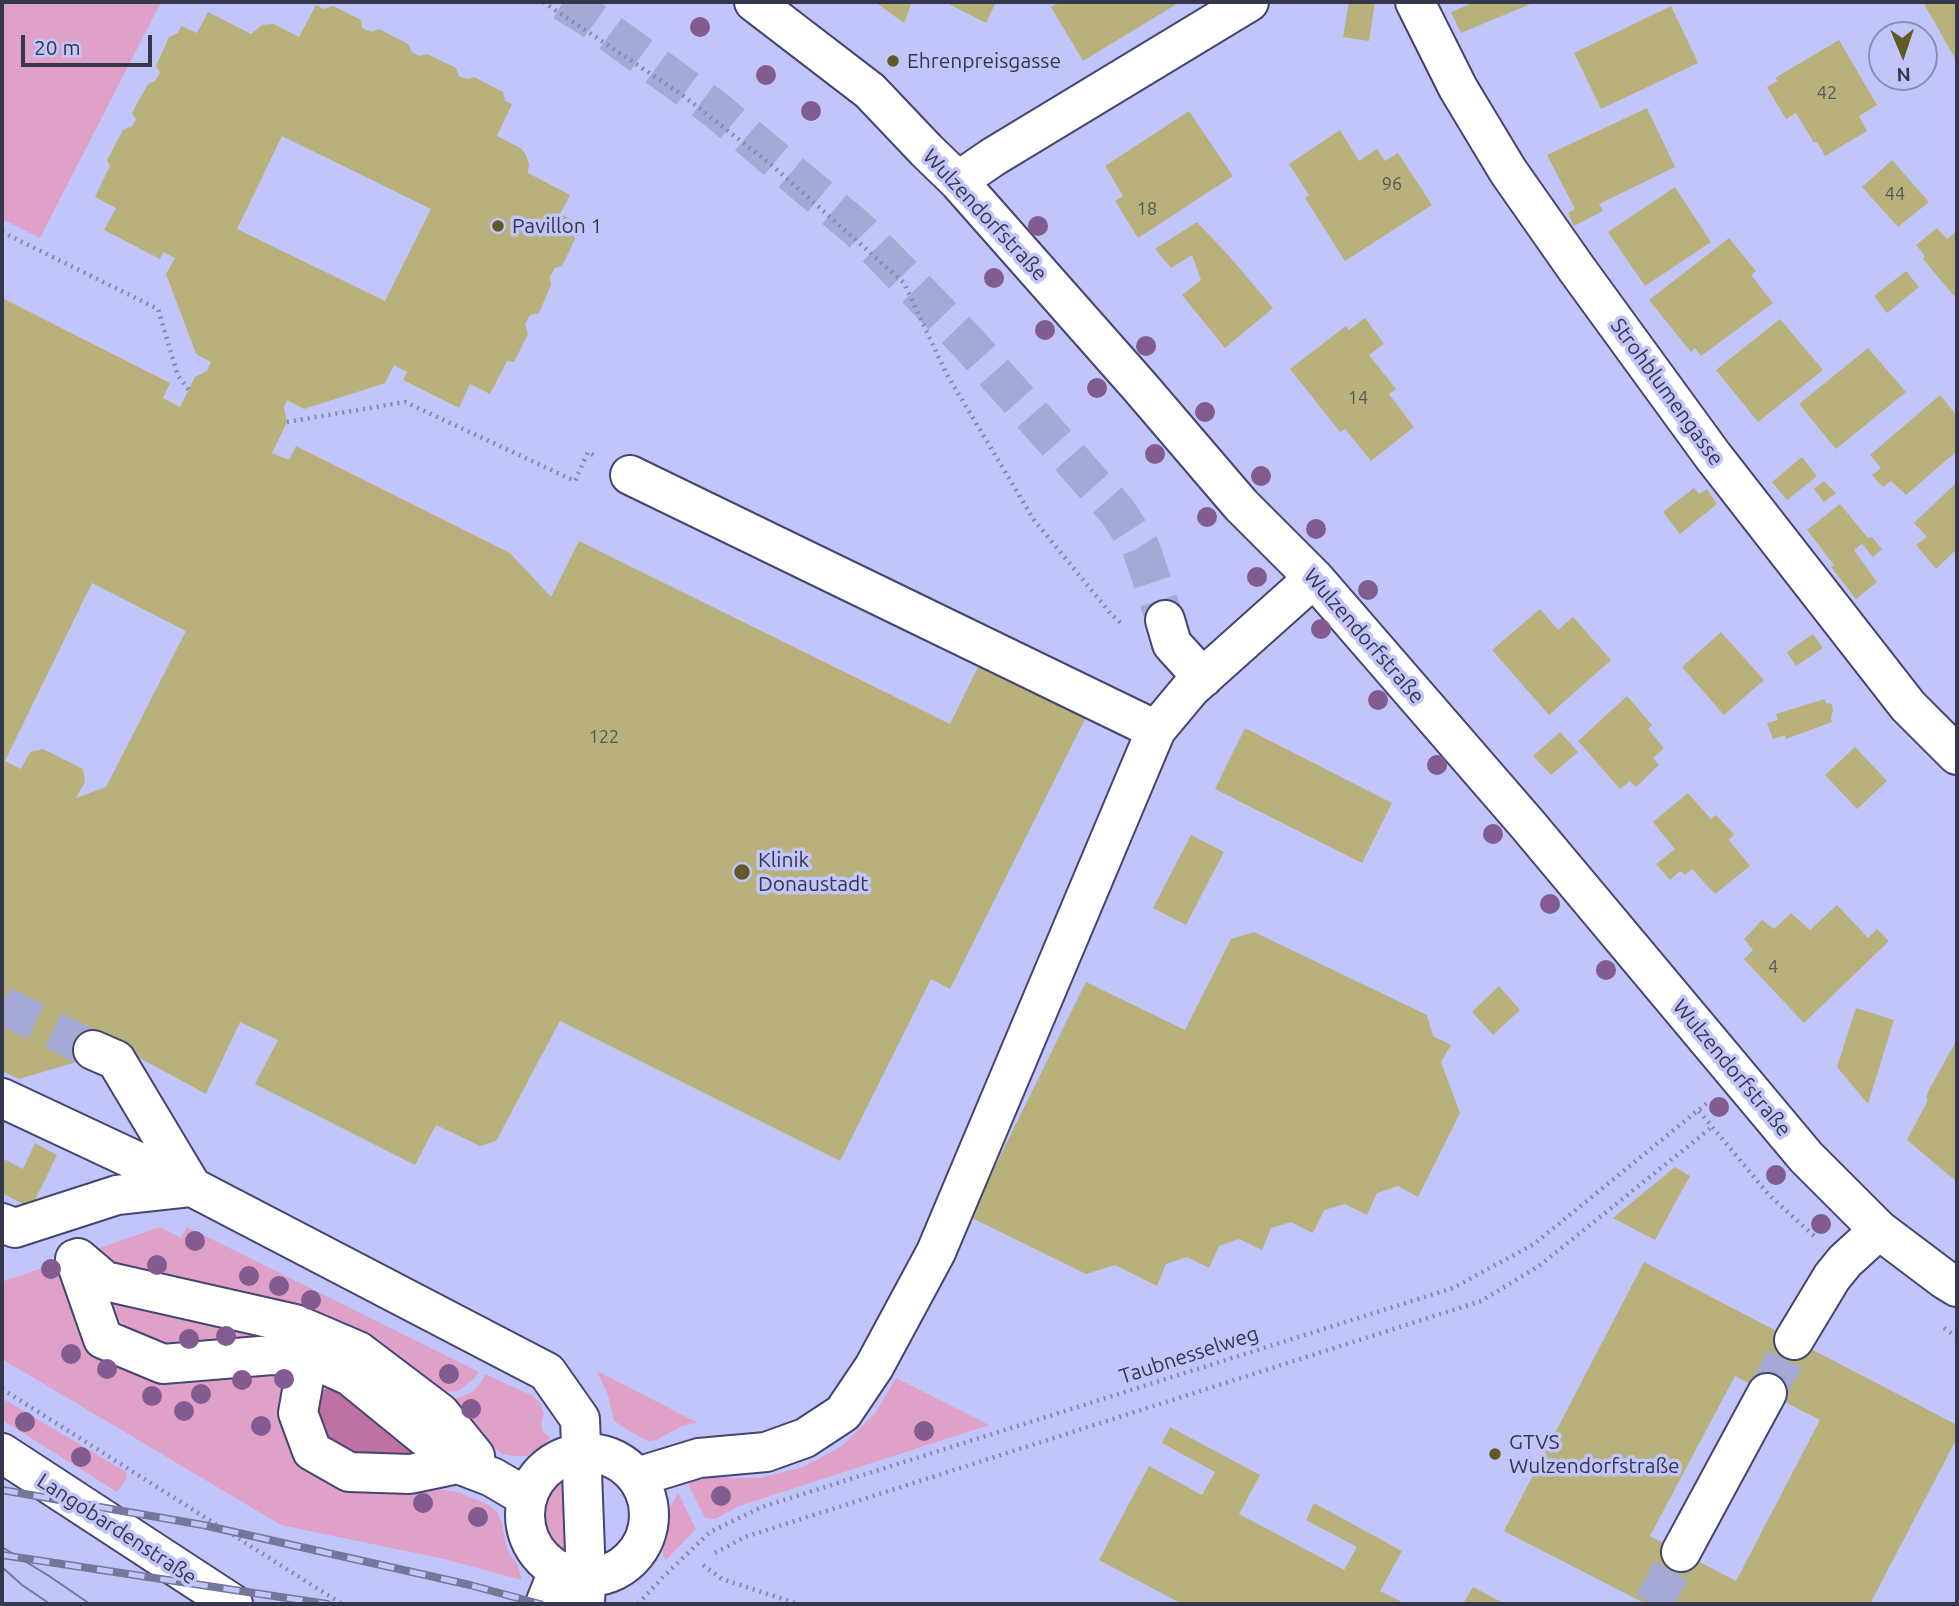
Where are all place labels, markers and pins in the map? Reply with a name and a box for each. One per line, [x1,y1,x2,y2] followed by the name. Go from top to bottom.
[907,48,1061,74] place label: Ehrenpreisgasse
[885,53,901,69] marker: Ehrenpreisgasse
[512,213,602,239] place label: Pavillon 1
[490,218,506,234] marker: Pavillon 1
[758,847,869,897] place label: Klinik Donaustadt
[732,862,752,882] marker: Klinik Donaustadt
[1509,1429,1680,1479] place label: GTVS Wulzendorfstraße
[1487,1446,1503,1462] marker: GTVS Wulzendorfstraße

